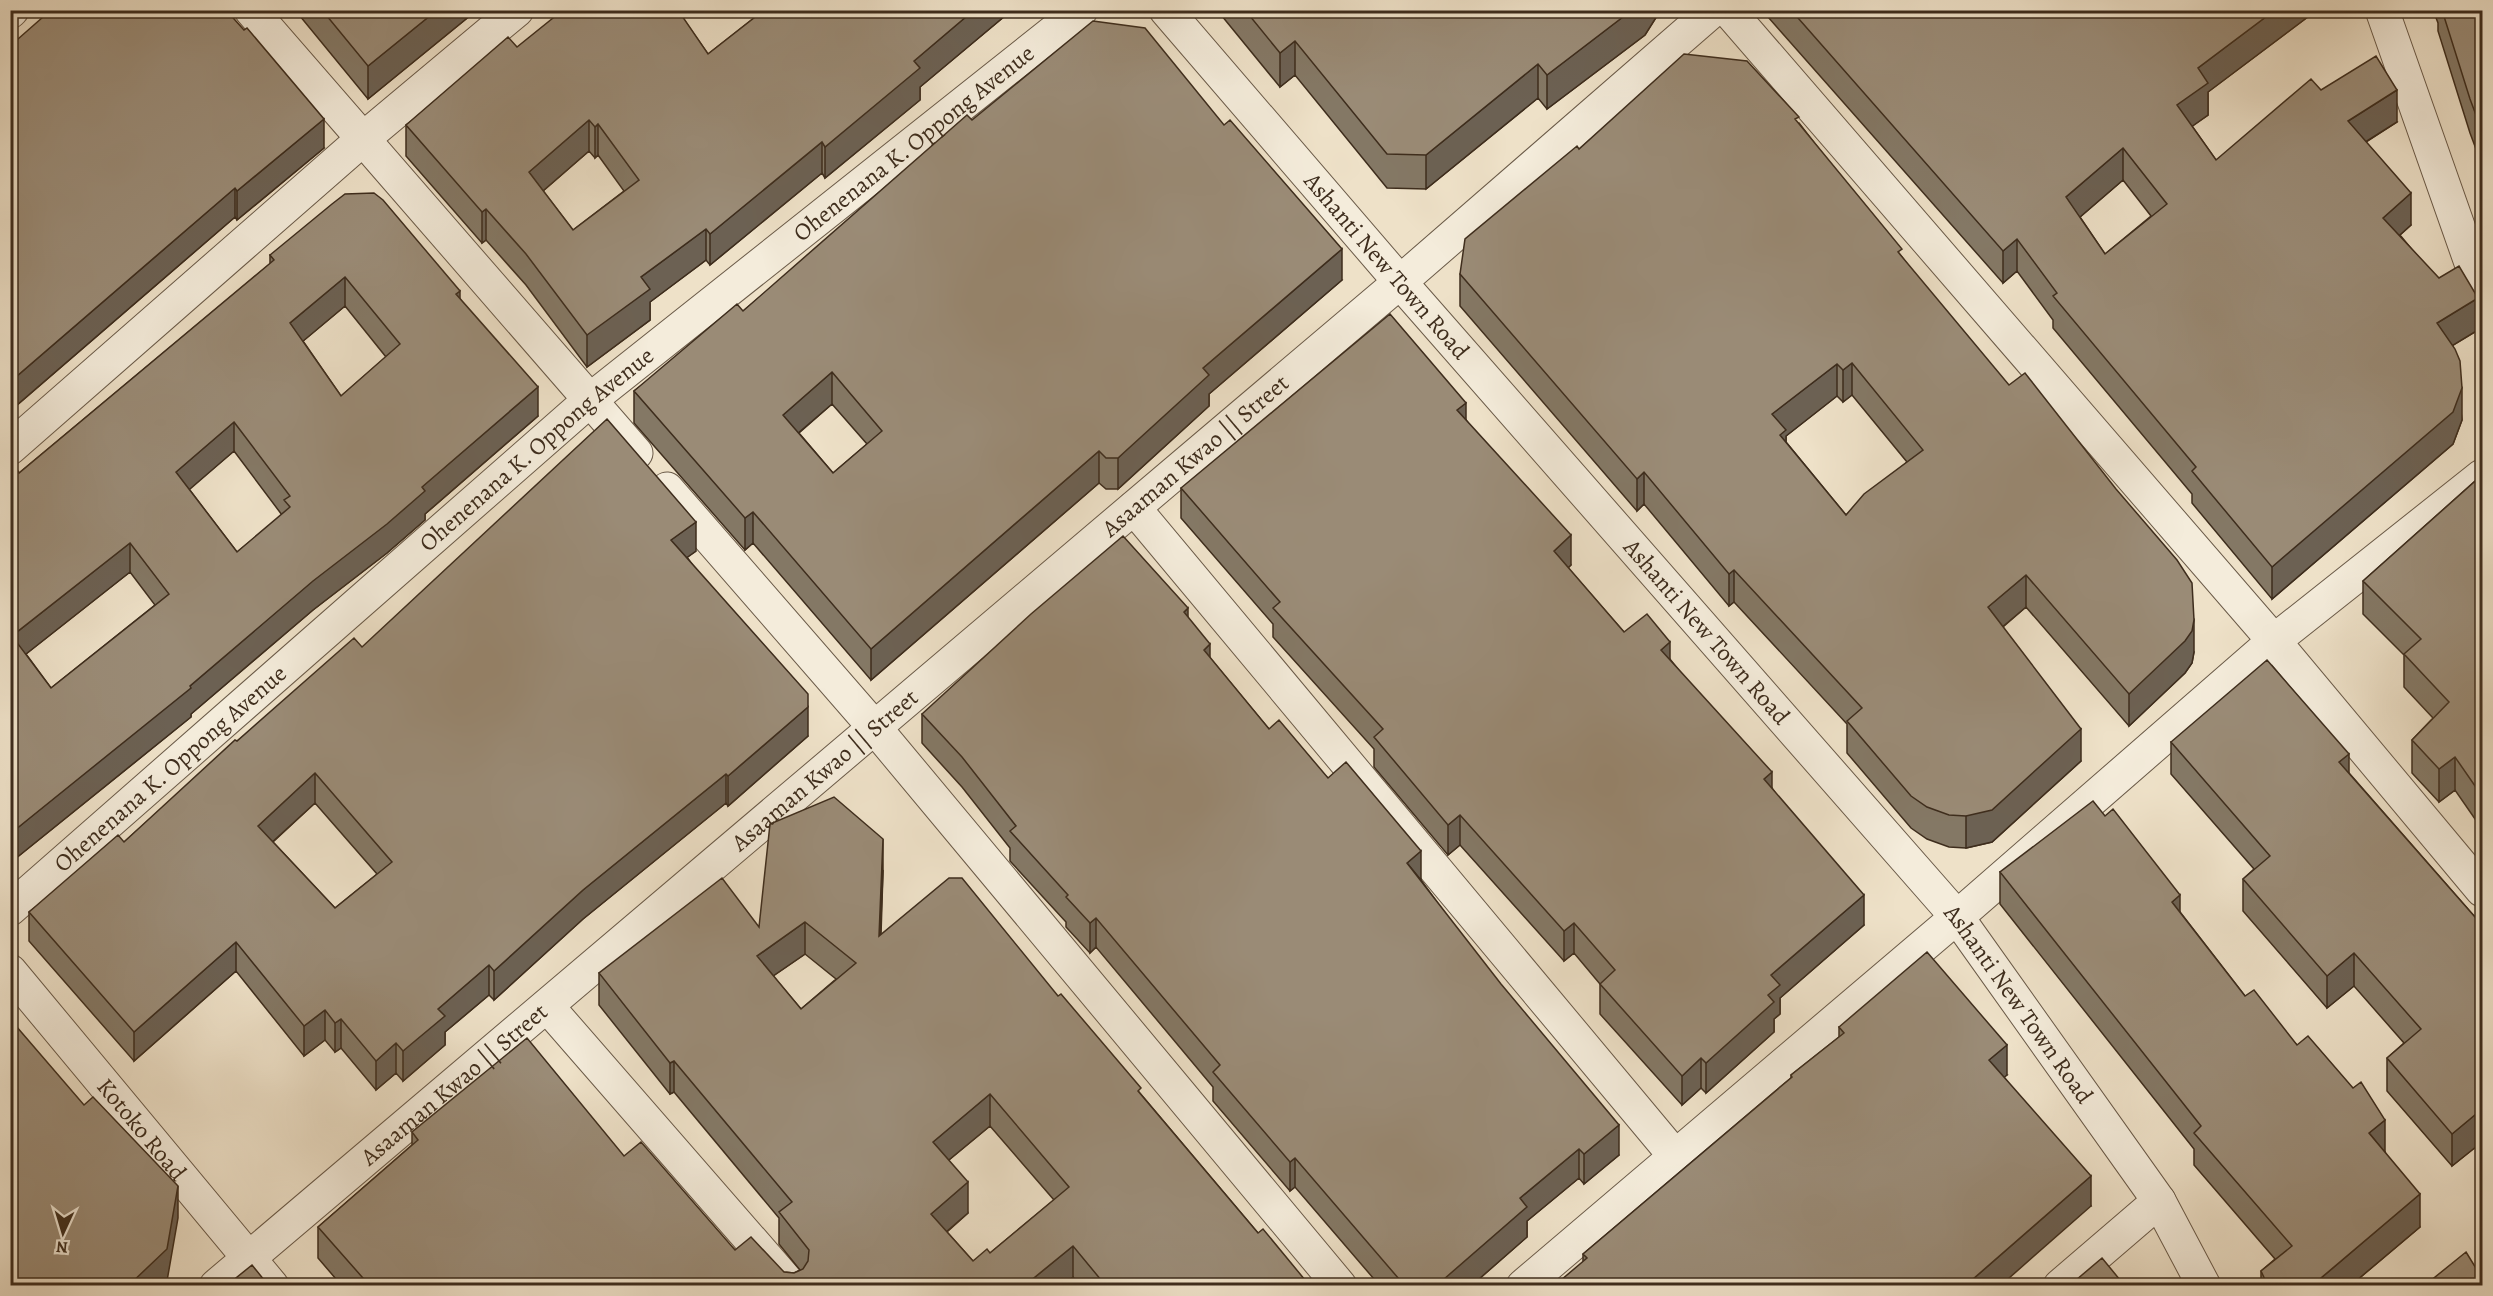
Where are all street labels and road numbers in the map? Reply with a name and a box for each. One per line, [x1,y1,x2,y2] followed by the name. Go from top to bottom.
[786,37,1041,249] street label: Ohenenana K. Oppong Avenue
[1296,165,1477,366] street label: Ashanti New Town Road
[412,339,660,559] street label: Ohenenana K. Oppong Avenue
[1094,367,1296,545] street label: Asaaman Kwao || Street
[1616,531,1797,732] street label: Ashanti New Town Road
[47,658,293,879] street label: Ohenenana K. Oppong Avenue
[724,681,925,859] street label: Asaaman Kwao || Street
[1936,896,2101,1110] street label: Ashanti New Town Road
[353,996,554,1173] street label: Asaaman Kwao || Street
[90,1071,194,1187] street label: Kotoko Road

